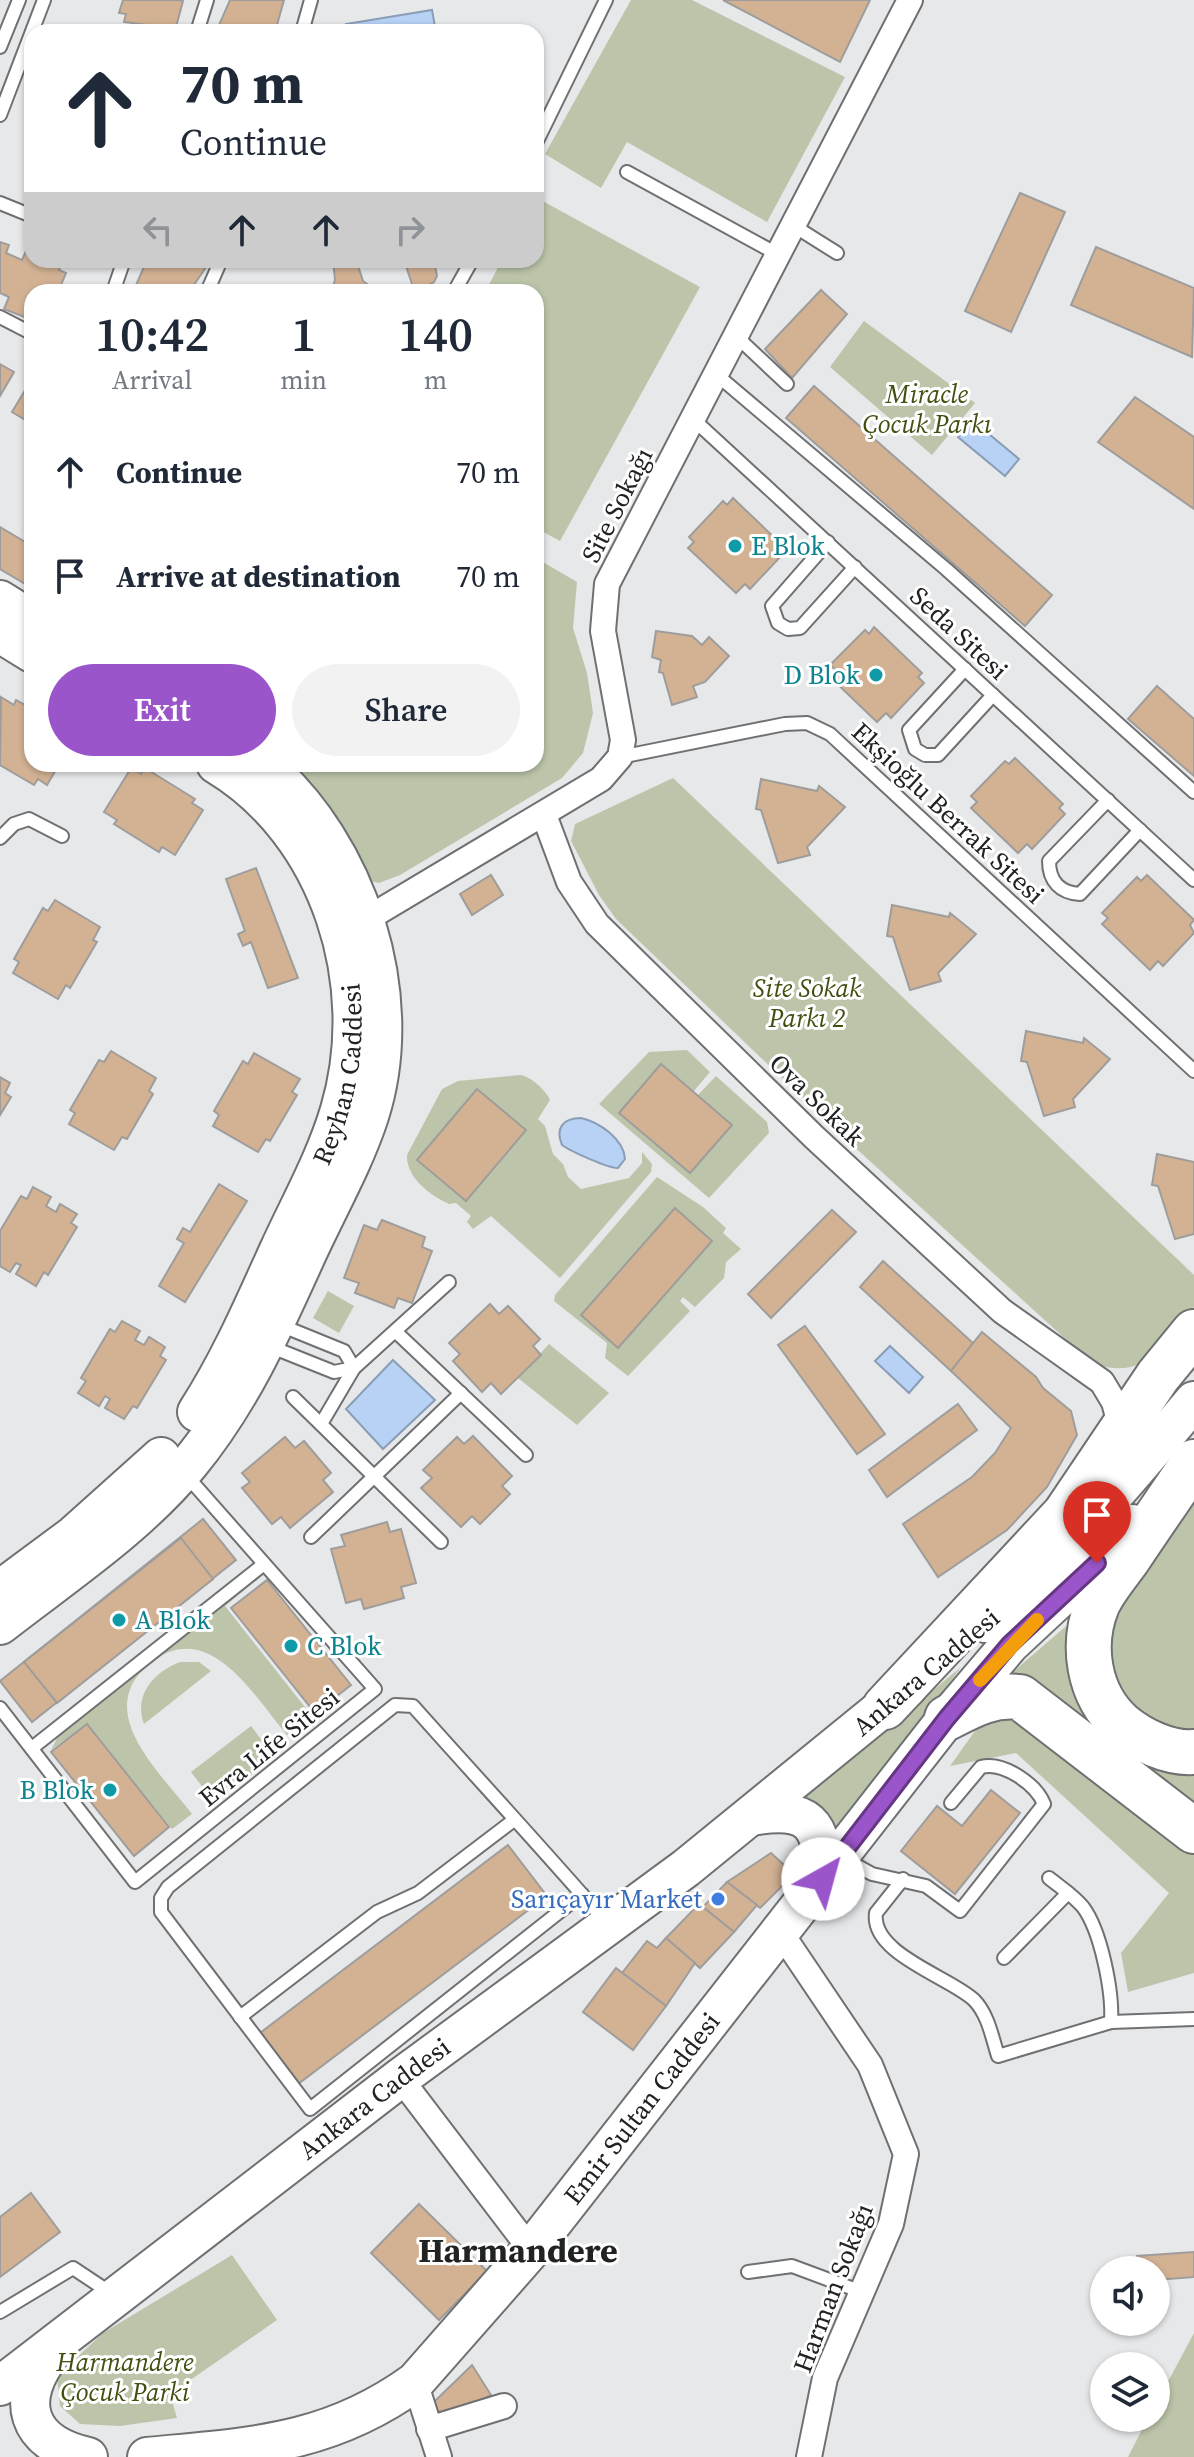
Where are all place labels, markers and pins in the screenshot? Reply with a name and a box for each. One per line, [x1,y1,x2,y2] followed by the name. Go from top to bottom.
[751,528,826,564] place label: E Blok
[726,537,744,555] marker: E Blok
[783,657,861,693] place label: D Blok
[867,666,885,684] marker: D Blok
[1063,1481,1131,1563] pin
[135,1602,211,1638] place label: A Blok
[110,1611,128,1629] marker: A Blok
[307,1628,382,1664] place label: C Blok
[282,1637,300,1655] marker: C Blok
[20,1772,95,1808] place label: B Blok
[101,1781,119,1799] marker: B Blok
[511,1881,703,1917] place label: Sarıçayır Market
[709,1890,727,1908] marker: Sarıçayır Market

